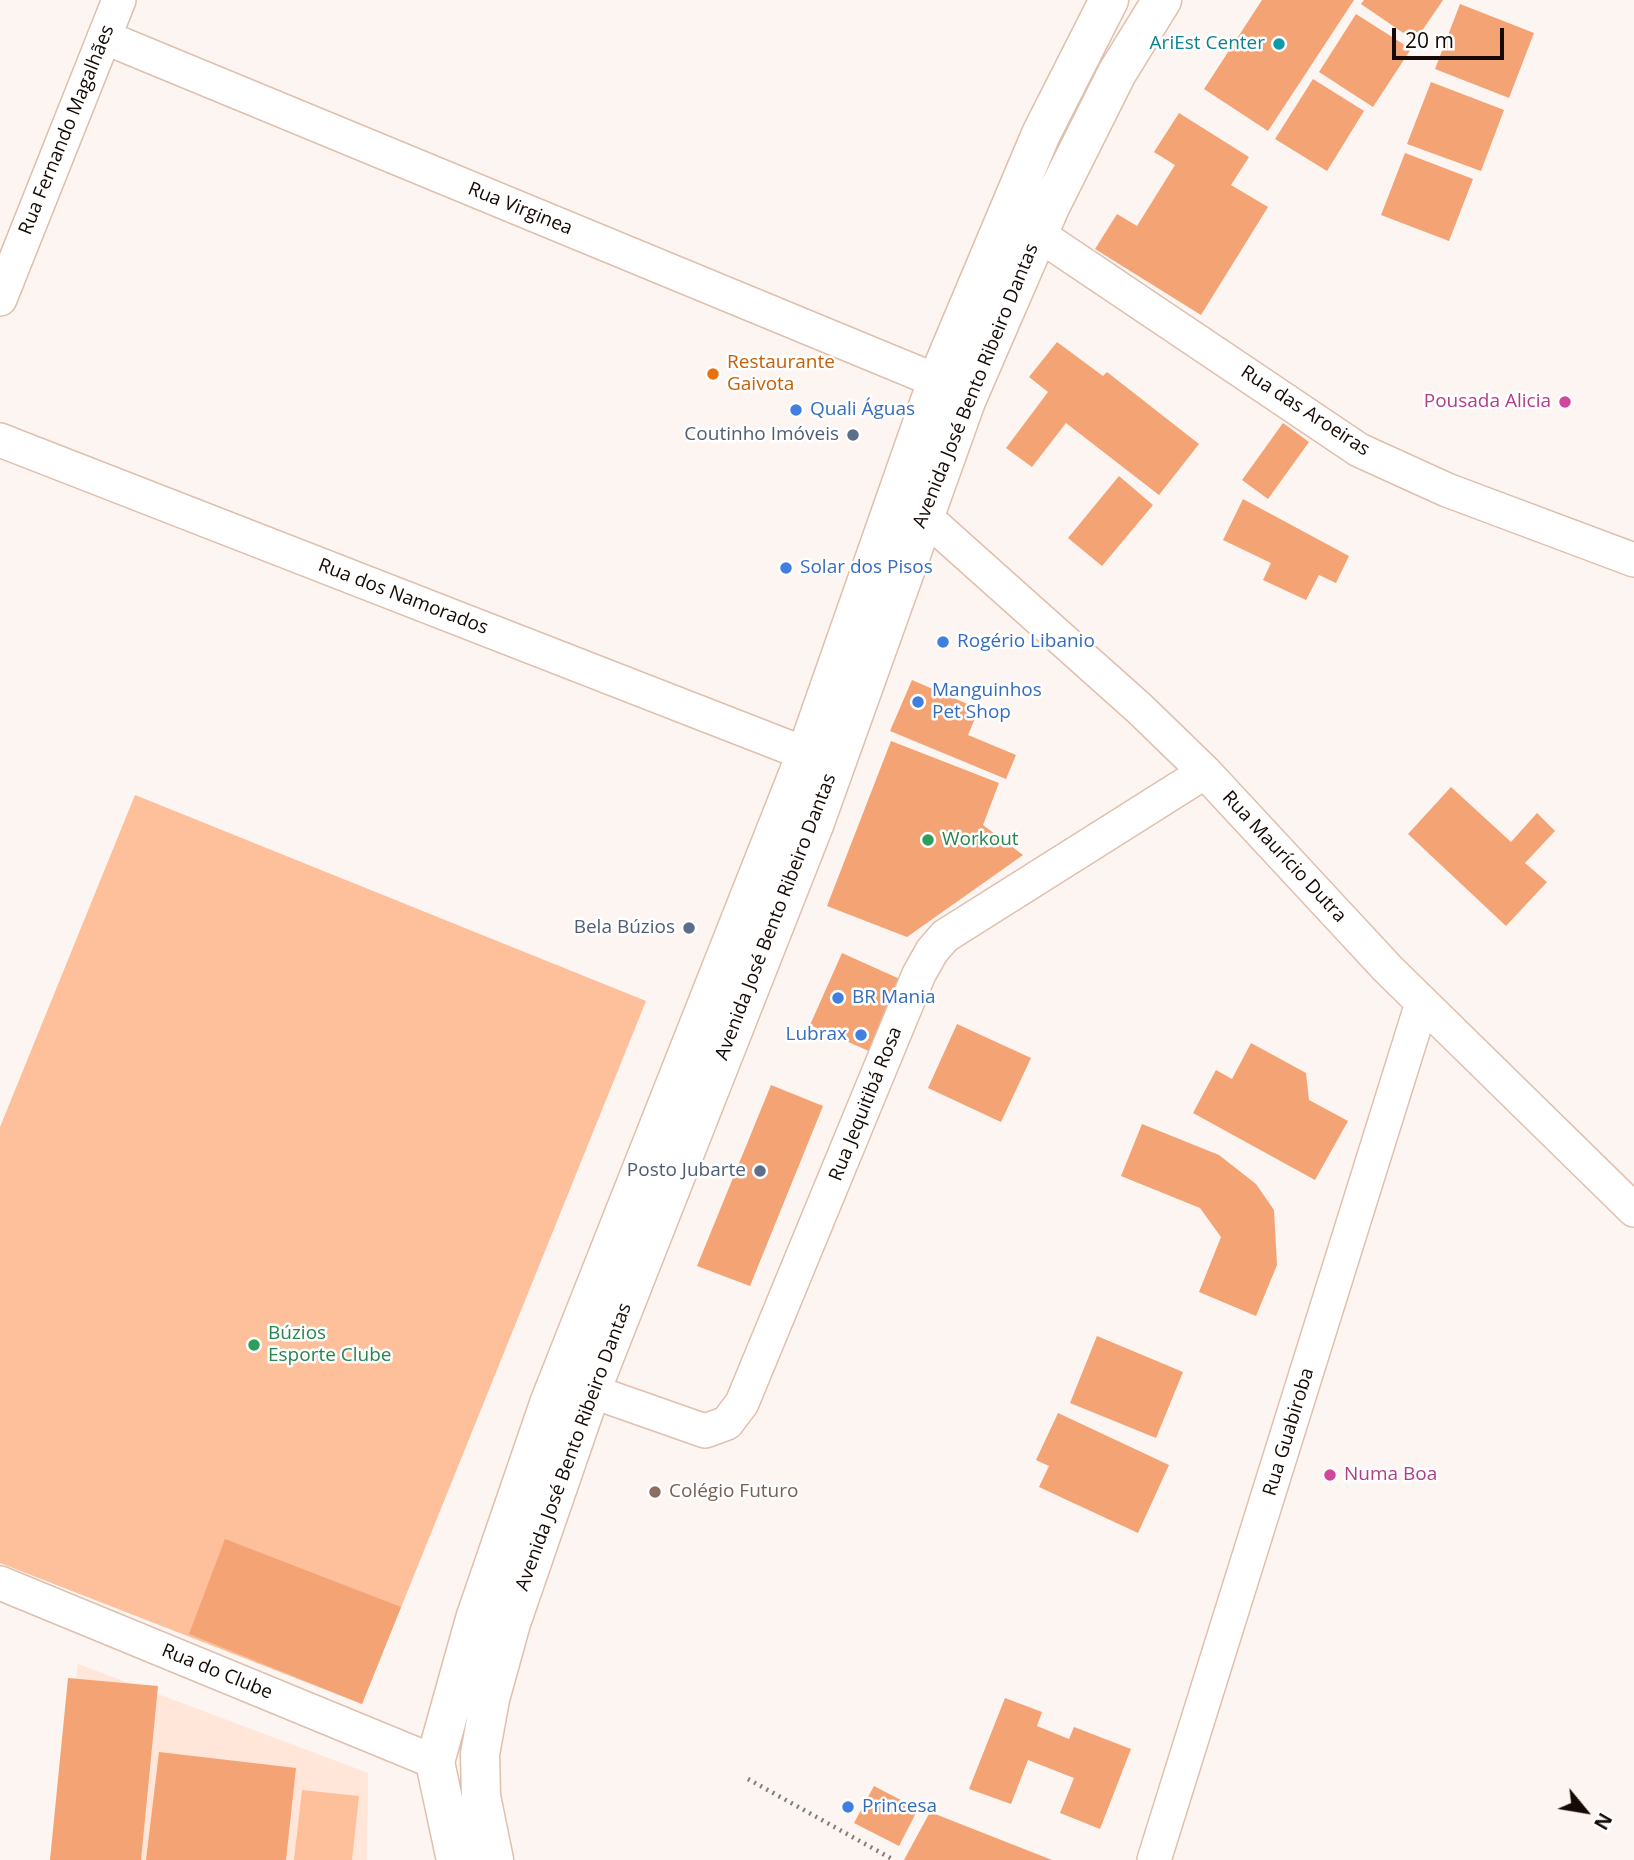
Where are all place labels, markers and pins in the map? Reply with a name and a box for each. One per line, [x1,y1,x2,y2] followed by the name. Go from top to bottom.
[1150,33,1265,55] place label: AriEst Center
[1271,36,1287,52] marker: AriEst Center
[727,352,835,396] place label: Restaurante Gaivota
[705,366,721,382] marker: Restaurante Gaivota
[1424,391,1551,413] place label: Pousada Alicia
[1557,394,1573,410] marker: Pousada Alicia
[810,399,915,421] place label: Quali Águas
[788,402,804,418] marker: Quali Águas
[684,424,839,446] place label: Coutinho Imóveis
[845,427,861,443] marker: Coutinho Imóveis
[800,557,933,579] place label: Solar dos Pisos
[778,560,794,576] marker: Solar dos Pisos
[957,631,1095,653] place label: Rogério Libanio
[935,634,951,650] marker: Rogério Libanio
[932,680,1042,724] place label: Manguinhos Pet Shop
[910,694,926,710] marker: Manguinhos Pet Shop
[942,829,1019,851] place label: Workout
[920,832,936,848] marker: Workout
[574,917,675,939] place label: Bela Búzios
[681,920,697,936] marker: Bela Búzios
[852,987,936,1009] place label: BR Mania
[830,990,846,1006] marker: BR Mania
[786,1024,847,1046] place label: Lubrax
[853,1027,869,1043] marker: Lubrax
[627,1160,746,1182] place label: Posto Jubarte
[752,1163,768,1179] marker: Posto Jubarte
[268,1323,392,1367] place label: Búzios Esporte Clube
[246,1337,262,1353] marker: Búzios Esporte Clube
[1344,1464,1437,1486] place label: Numa Boa
[1322,1467,1338,1483] marker: Numa Boa
[669,1481,798,1503] place label: Colégio Futuro
[647,1484,663,1500] marker: Colégio Futuro
[862,1796,937,1818] place label: Princesa
[840,1799,856,1815] marker: Princesa

